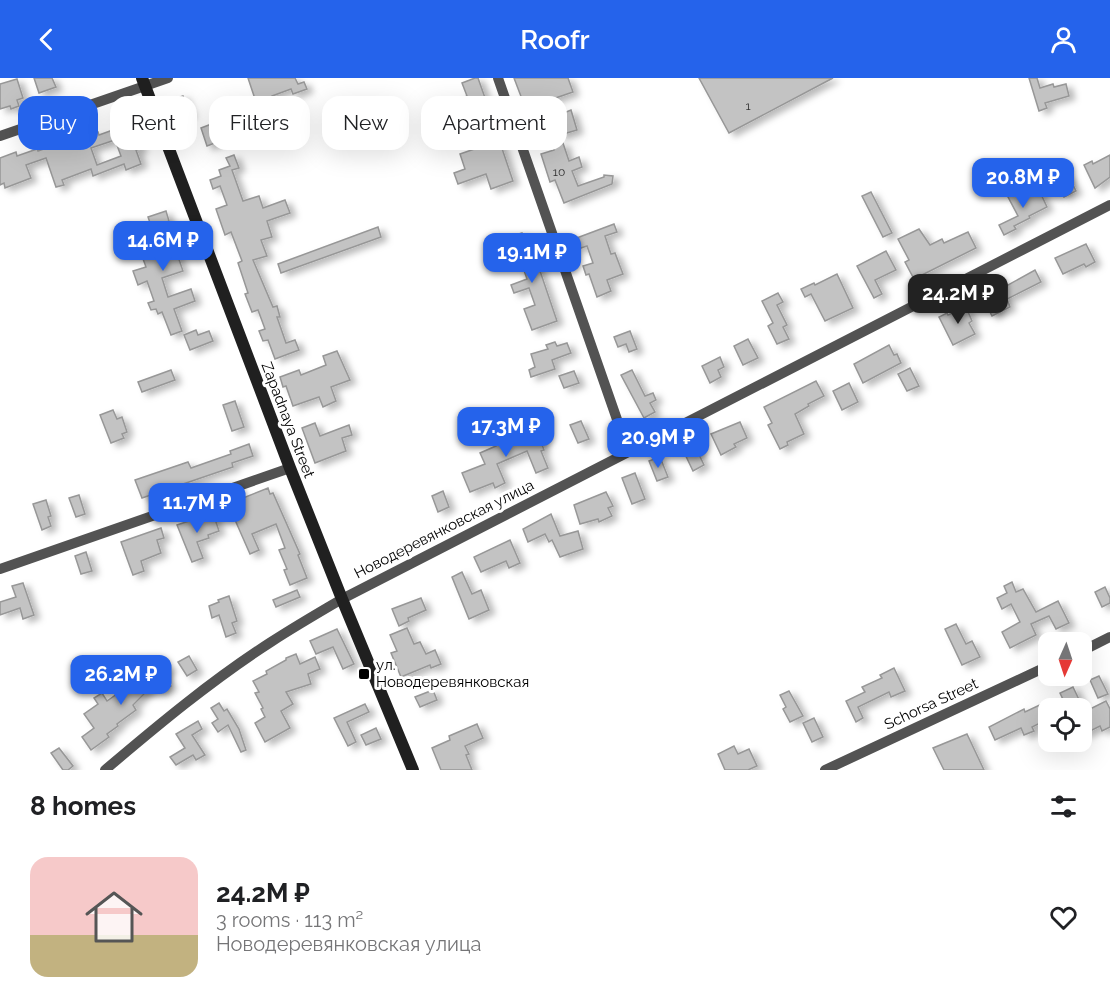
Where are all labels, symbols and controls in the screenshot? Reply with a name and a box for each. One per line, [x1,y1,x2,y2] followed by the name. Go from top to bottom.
[30,23,63,56] icon: back
[1047,23,1080,56] icon: person
[520,24,590,55] text: Roofr
[18,96,98,150] chip: Buy
[110,96,197,150] chip: Rent
[209,96,310,150] chip: Filters
[322,96,409,150] chip: New
[421,96,567,150] chip: Apartment
[745,99,751,113] house number: 1
[968,158,1078,209] pin: 20.8M ₽
[553,165,565,179] house number: 10
[986,165,1060,189] text: 20.8M ₽
[108,221,218,272] pin: 14.6M ₽
[127,228,199,252] text: 14.6M ₽
[477,233,587,284] pin: 19.1M ₽
[497,240,567,264] text: 19.1M ₽
[903,274,1013,325] pin: 24.2M ₽
[922,281,994,305] text: 24.2M ₽
[258,360,318,480] street label: Zapadnaya Street
[451,407,561,458] pin: 17.3M ₽
[471,414,541,438] text: 17.3M ₽
[603,418,713,469] pin: 20.9M ₽
[621,425,695,449] text: 20.9M ₽
[351,476,537,582] street label: Новодеревянковская улица
[142,483,252,534] pin: 11.7M ₽
[163,490,231,514] text: 11.7M ₽
[1038,632,1092,686] north arrow
[1038,632,1092,752] map controls
[66,655,176,706] pin: 26.2M ₽
[376,656,529,691] place label: ул. Новодеревянковская
[85,662,157,686] text: 26.2M ₽
[357,667,371,681] marker: ул. Новодеревянковская
[881,674,981,734] street label: Schorsa Street
[1038,698,1092,752] button: locate
[1047,790,1080,823] icon: filters
[30,791,136,821] text: 8 homes
[216,878,310,908] text: 24.2M ₽
[78,881,150,953] icon: home
[1047,901,1080,934] icon: heart
[216,908,363,932] text: 3 rooms · 113 m²
[216,932,481,956] text: Новодеревянковская улица

